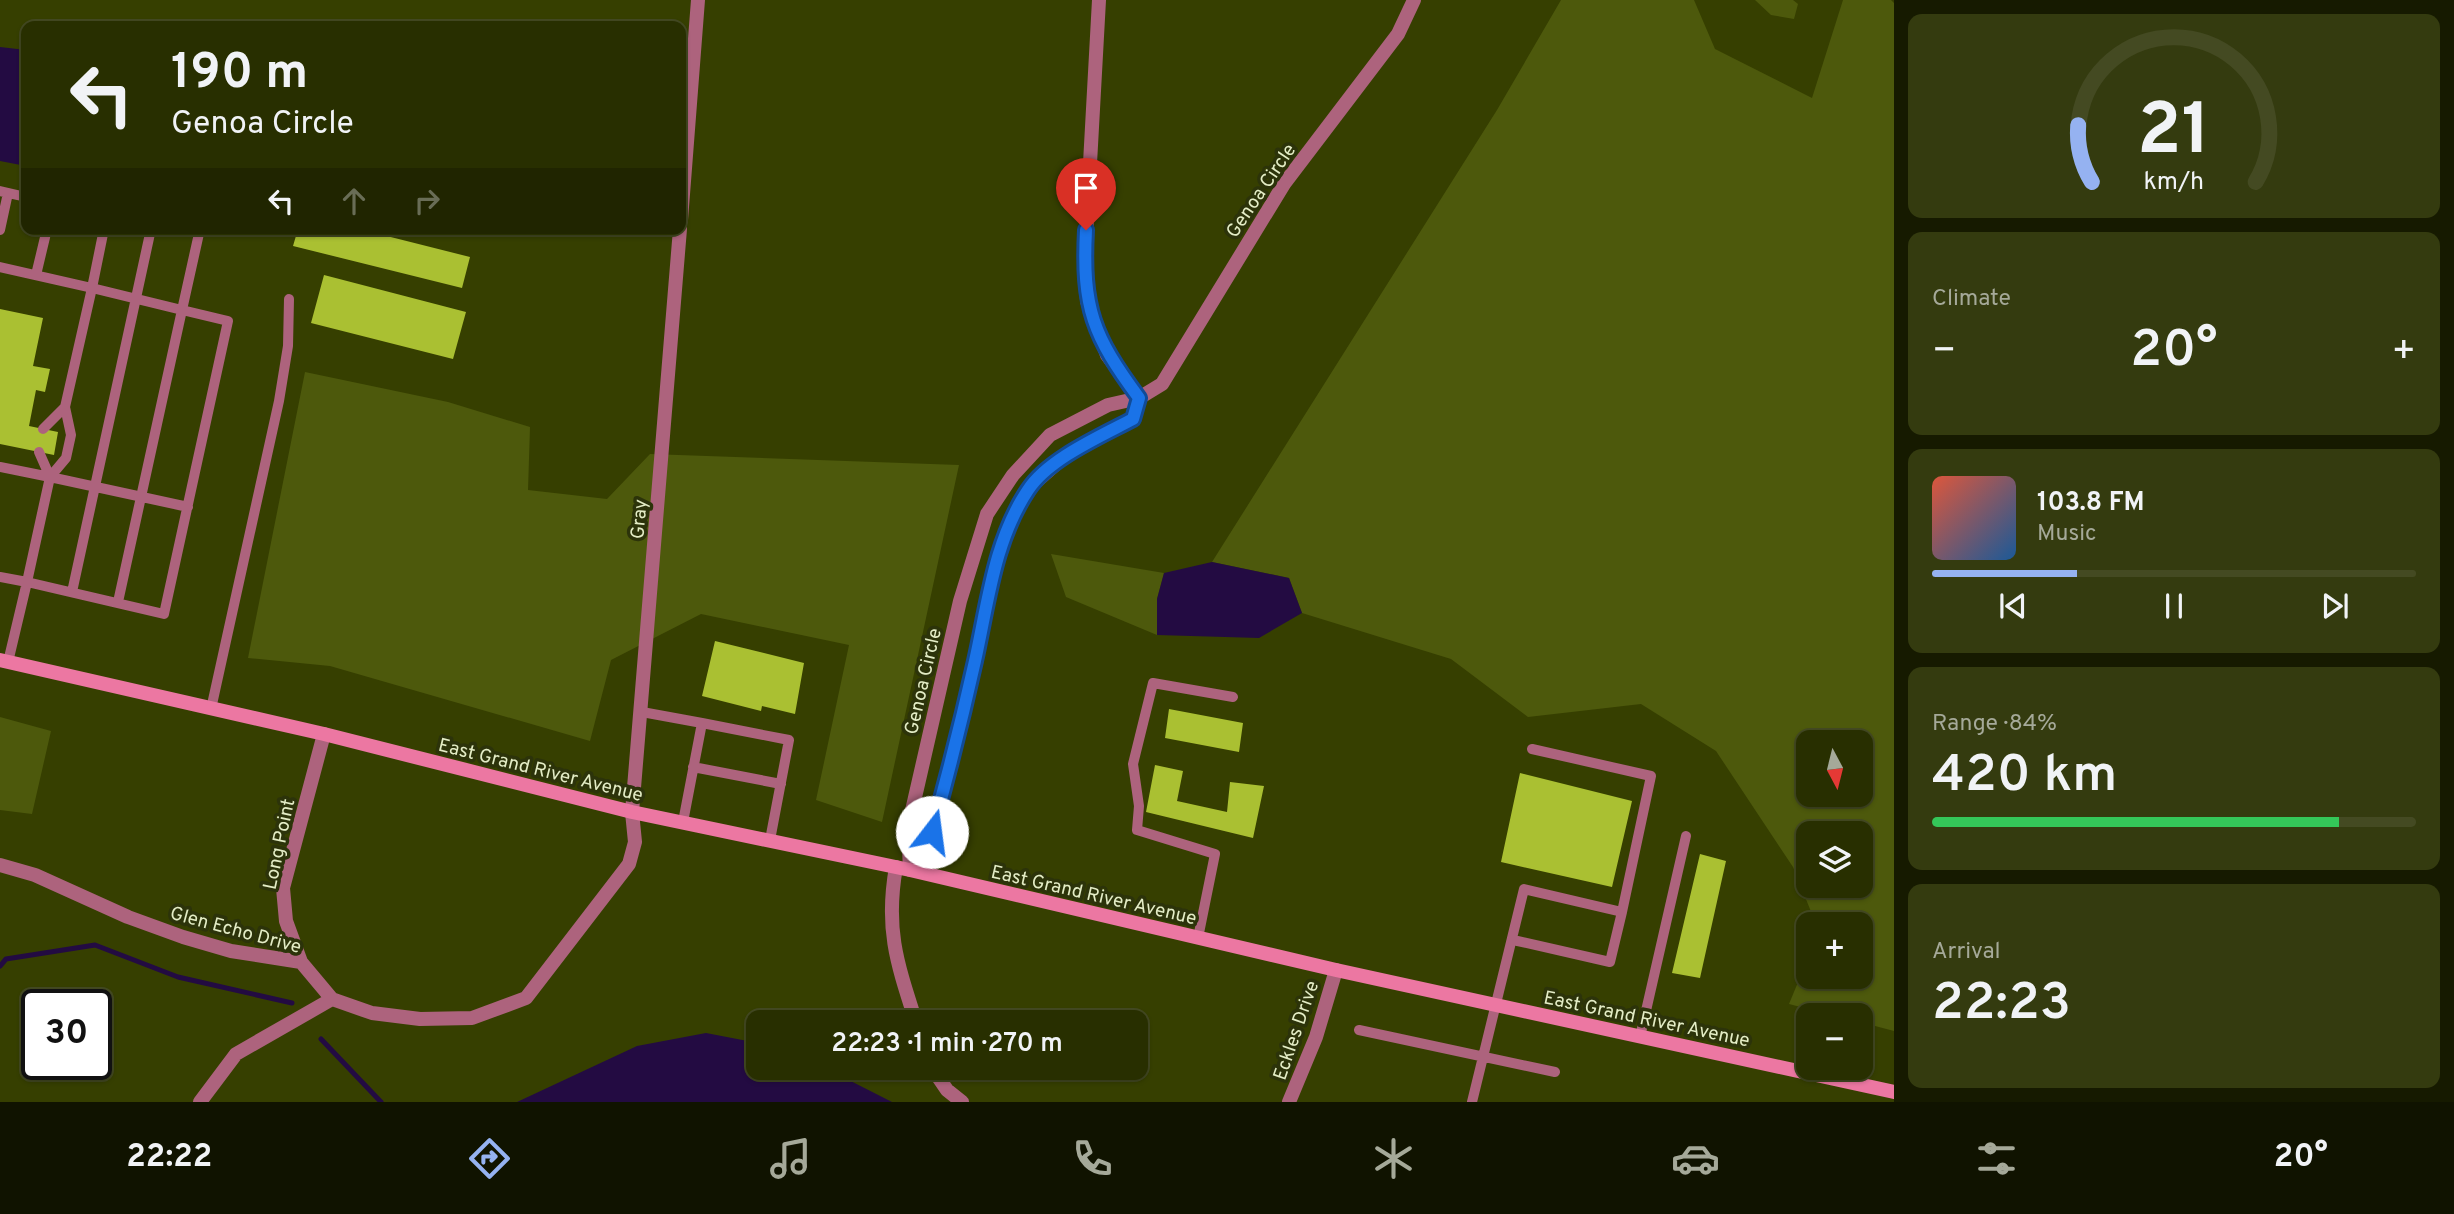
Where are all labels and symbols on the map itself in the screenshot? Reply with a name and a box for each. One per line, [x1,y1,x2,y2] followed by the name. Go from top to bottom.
[1221,139,1302,243] street label: Genoa Circle
[1056,158,1116,230] pin
[626,498,654,540] street label: Gray
[900,626,948,737] street label: Genoa Circle
[1796,730,1872,807] north arrow
[436,734,645,808] street label: East Grand River Avenue
[895,795,969,869] position arrow
[259,797,301,892] street label: Long Point
[988,861,1199,931] street label: East Grand River Avenue
[167,902,304,960] street label: Glen Echo Drive
[1269,978,1325,1084] street label: Eckles Drive
[1541,986,1752,1054] street label: East Grand River Avenue
[21,989,112,1080] speed limit sign: 30

